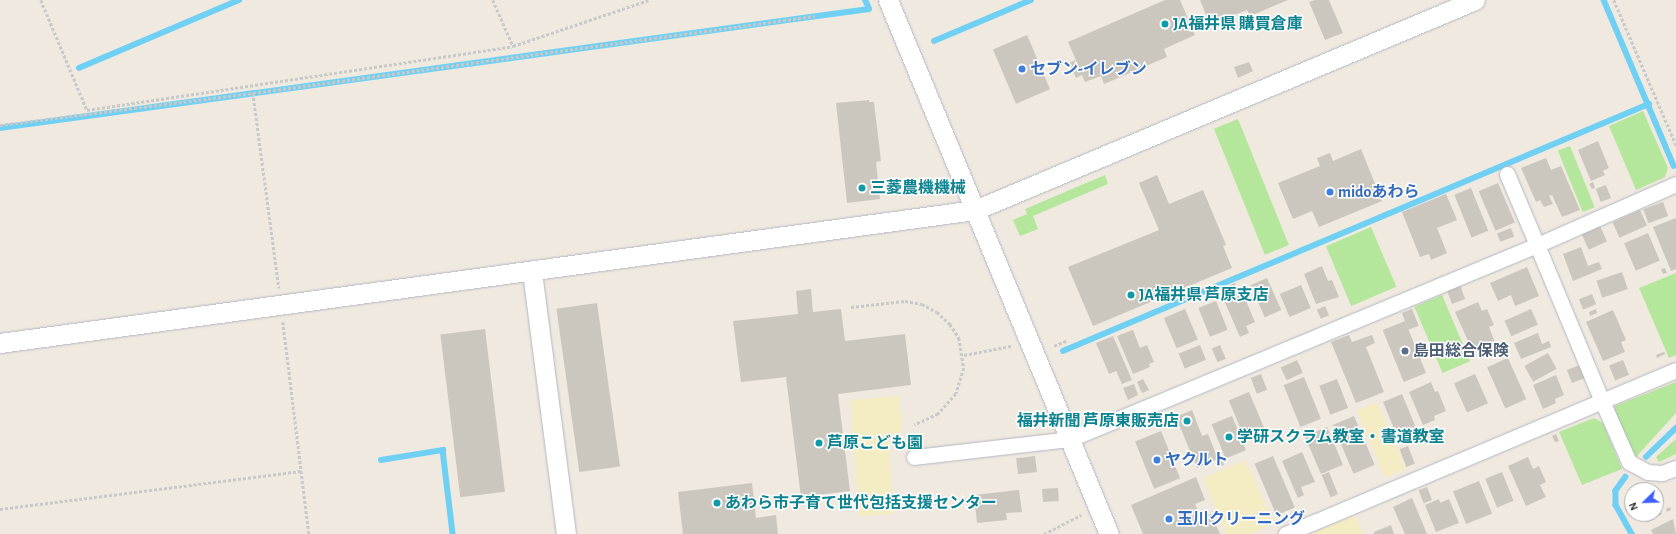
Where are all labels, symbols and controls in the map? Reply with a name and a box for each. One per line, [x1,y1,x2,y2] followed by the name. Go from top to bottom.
[1173,14,1302,34] place label: JA福井県 購買倉庫
[1160,19,1170,29] marker: JA福井県 購買倉庫
[1030,59,1147,79] place label: セブン-イレブン
[1017,64,1027,74] marker: セブン-イレブン
[870,178,966,198] place label: 三菱農機機械
[1338,182,1419,202] place label: midoあわら
[857,183,867,193] marker: 三菱農機機械
[1325,187,1335,197] marker: midoあわら
[1139,285,1268,305] place label: JA福井県 芦原支店
[1126,290,1136,300] marker: JA福井県 芦原支店
[1413,341,1509,361] place label: 島田総合保険
[1400,346,1410,356] marker: 島田総合保険
[1017,411,1179,431] place label: 福井新聞 芦原東販売店
[1182,416,1192,426] marker: 福井新聞 芦原東販売店
[1237,427,1445,447] place label: 学研スクラム教室・書道教室
[1224,432,1234,442] marker: 学研スクラム教室・書道教室
[827,433,923,453] place label: 芦原こども園
[814,438,824,448] marker: 芦原こども園
[1165,450,1229,470] place label: ヤクルト
[1152,455,1162,465] marker: ヤクルト
[1624,482,1664,522] north arrow
[725,493,997,513] place label: あわら市子育て世代包括支援センター
[712,498,722,508] marker: あわら市子育て世代包括支援センター
[1627,501,1640,512] text: N
[1177,509,1305,529] place label: 玉川クリーニング
[1164,514,1174,524] marker: 玉川クリーニング

